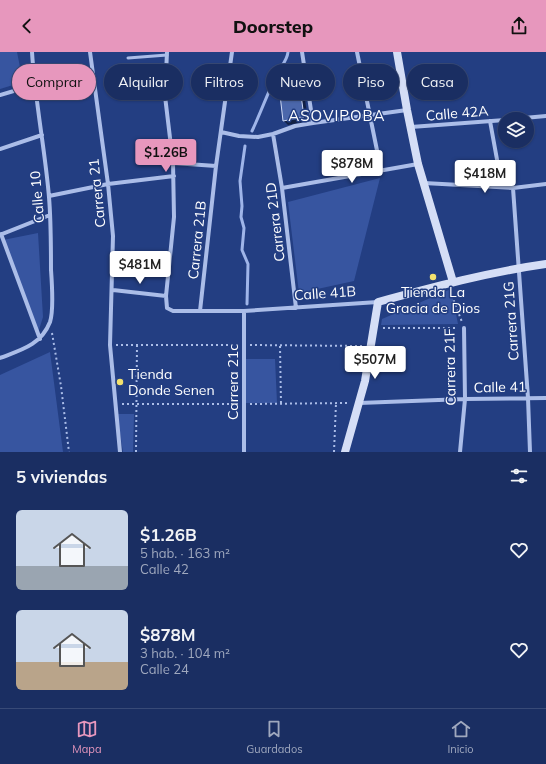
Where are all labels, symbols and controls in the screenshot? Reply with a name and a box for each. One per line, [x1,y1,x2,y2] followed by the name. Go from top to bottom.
[16,15,38,37] icon: back
[233,15,313,38] text: Doorstep
[508,15,530,37] icon: share
[12,64,96,100] chip: Comprar
[104,64,183,100] chip: Alquilar
[191,64,258,100] chip: Filtros
[266,64,335,100] chip: Nuevo
[343,64,399,100] chip: Piso
[407,64,468,100] chip: Casa
[425,101,490,125] street label: Calle 42A
[288,106,386,125] district label: ASOVIPOBA
[498,112,534,148] map controls
[498,112,534,148] button: layers
[133,139,199,173] pin: $1.26B
[144,144,188,160] text: $1.26B
[324,150,380,184] pin: $878M
[331,155,373,171] text: $878M
[84,158,110,228] street label: Carrera 21
[457,160,513,194] pin: $418M
[464,165,506,181] text: $418M
[26,170,48,224] street label: Calle 10
[261,181,289,263] street label: Carrera 21D
[184,200,210,280] street label: Carrera 21B
[112,251,168,285] pin: $481M
[119,256,161,272] text: $481M
[428,272,438,282] marker: Tienda La Gracia de Dios
[499,281,523,361] street label: Carrera 21G
[293,282,357,304] street label: Calle 41B
[386,283,480,317] place label: Tienda La Gracia de Dios
[440,328,460,406] street label: Carrera 21F
[224,344,242,420] street label: Carrera 21c
[347,346,403,380] pin: $507M
[354,351,396,367] text: $507M
[128,365,215,399] place label: Tienda Donde Senen
[115,377,125,387] marker: Tienda Donde Senen
[474,378,526,396] street label: Calle 41
[508,465,530,487] icon: filters
[16,466,107,487] text: 5 viviendas
[140,524,197,545] text: $1.26B
[48,526,96,574] icon: home
[508,539,530,561] icon: heart
[140,545,230,561] text: 5 hab. · 163 m²
[140,561,189,577] text: Calle 42
[140,624,196,645] text: $878M
[48,626,96,674] icon: home
[508,639,530,661] icon: heart
[140,645,230,661] text: 3 hab. · 104 m²
[140,661,189,677] text: Calle 24
[72,718,102,756] tab: Mapa
[246,718,303,756] tab: Guardados
[447,718,474,756] tab: Inicio

